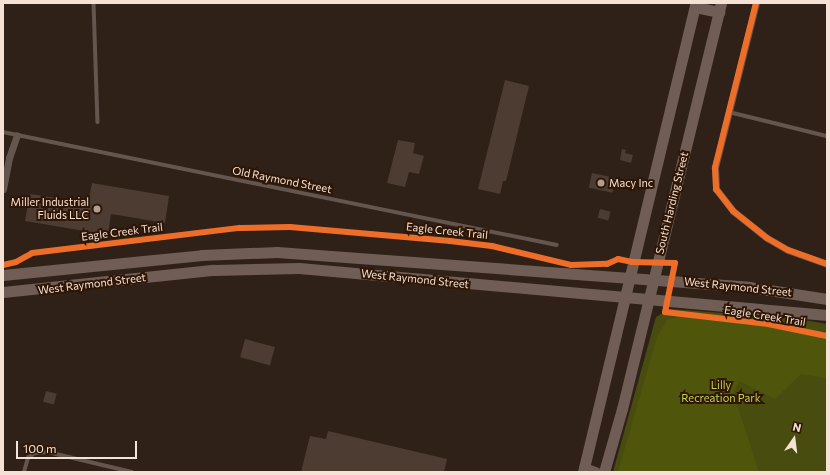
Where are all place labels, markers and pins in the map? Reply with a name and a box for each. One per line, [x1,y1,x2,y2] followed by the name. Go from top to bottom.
[609,176,653,190] place label: Macy Inc
[596,178,606,188] marker: Macy Inc
[11,196,89,222] place label: Miller Industrial Fluids LLC
[92,204,102,214] marker: Miller Industrial Fluids LLC

